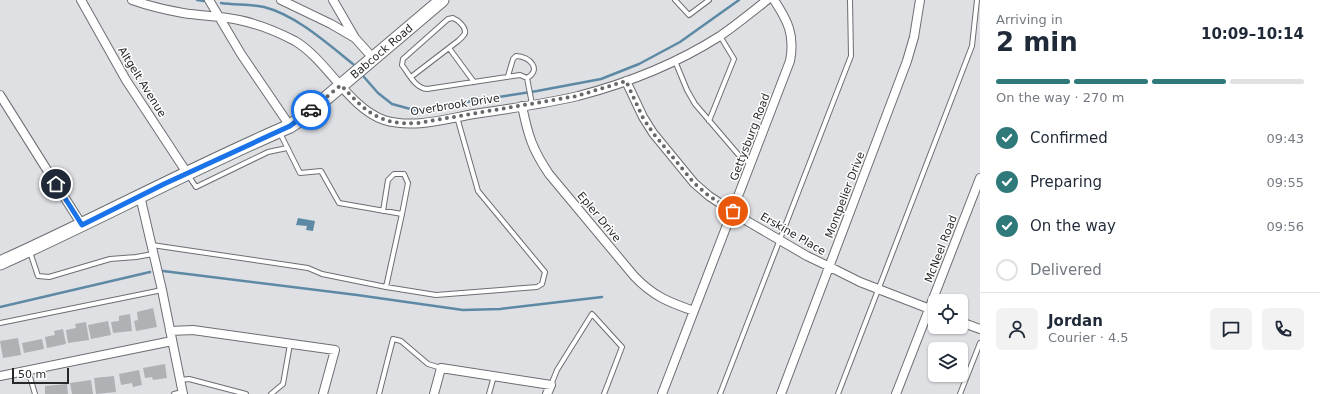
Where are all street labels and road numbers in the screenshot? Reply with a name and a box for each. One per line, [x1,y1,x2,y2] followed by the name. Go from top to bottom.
[348,21,415,81] street label: Babcock Road
[115,44,169,120] street label: Altgelt Avenue
[409,91,501,118] street label: Overbrook Drive
[727,91,773,183] street label: Gettysburg Road
[823,150,868,240] street label: Montpelier Drive
[574,189,624,245] street label: Epler Drive
[758,210,828,258] street label: Erskine Place
[922,213,960,285] street label: McNeel Road

